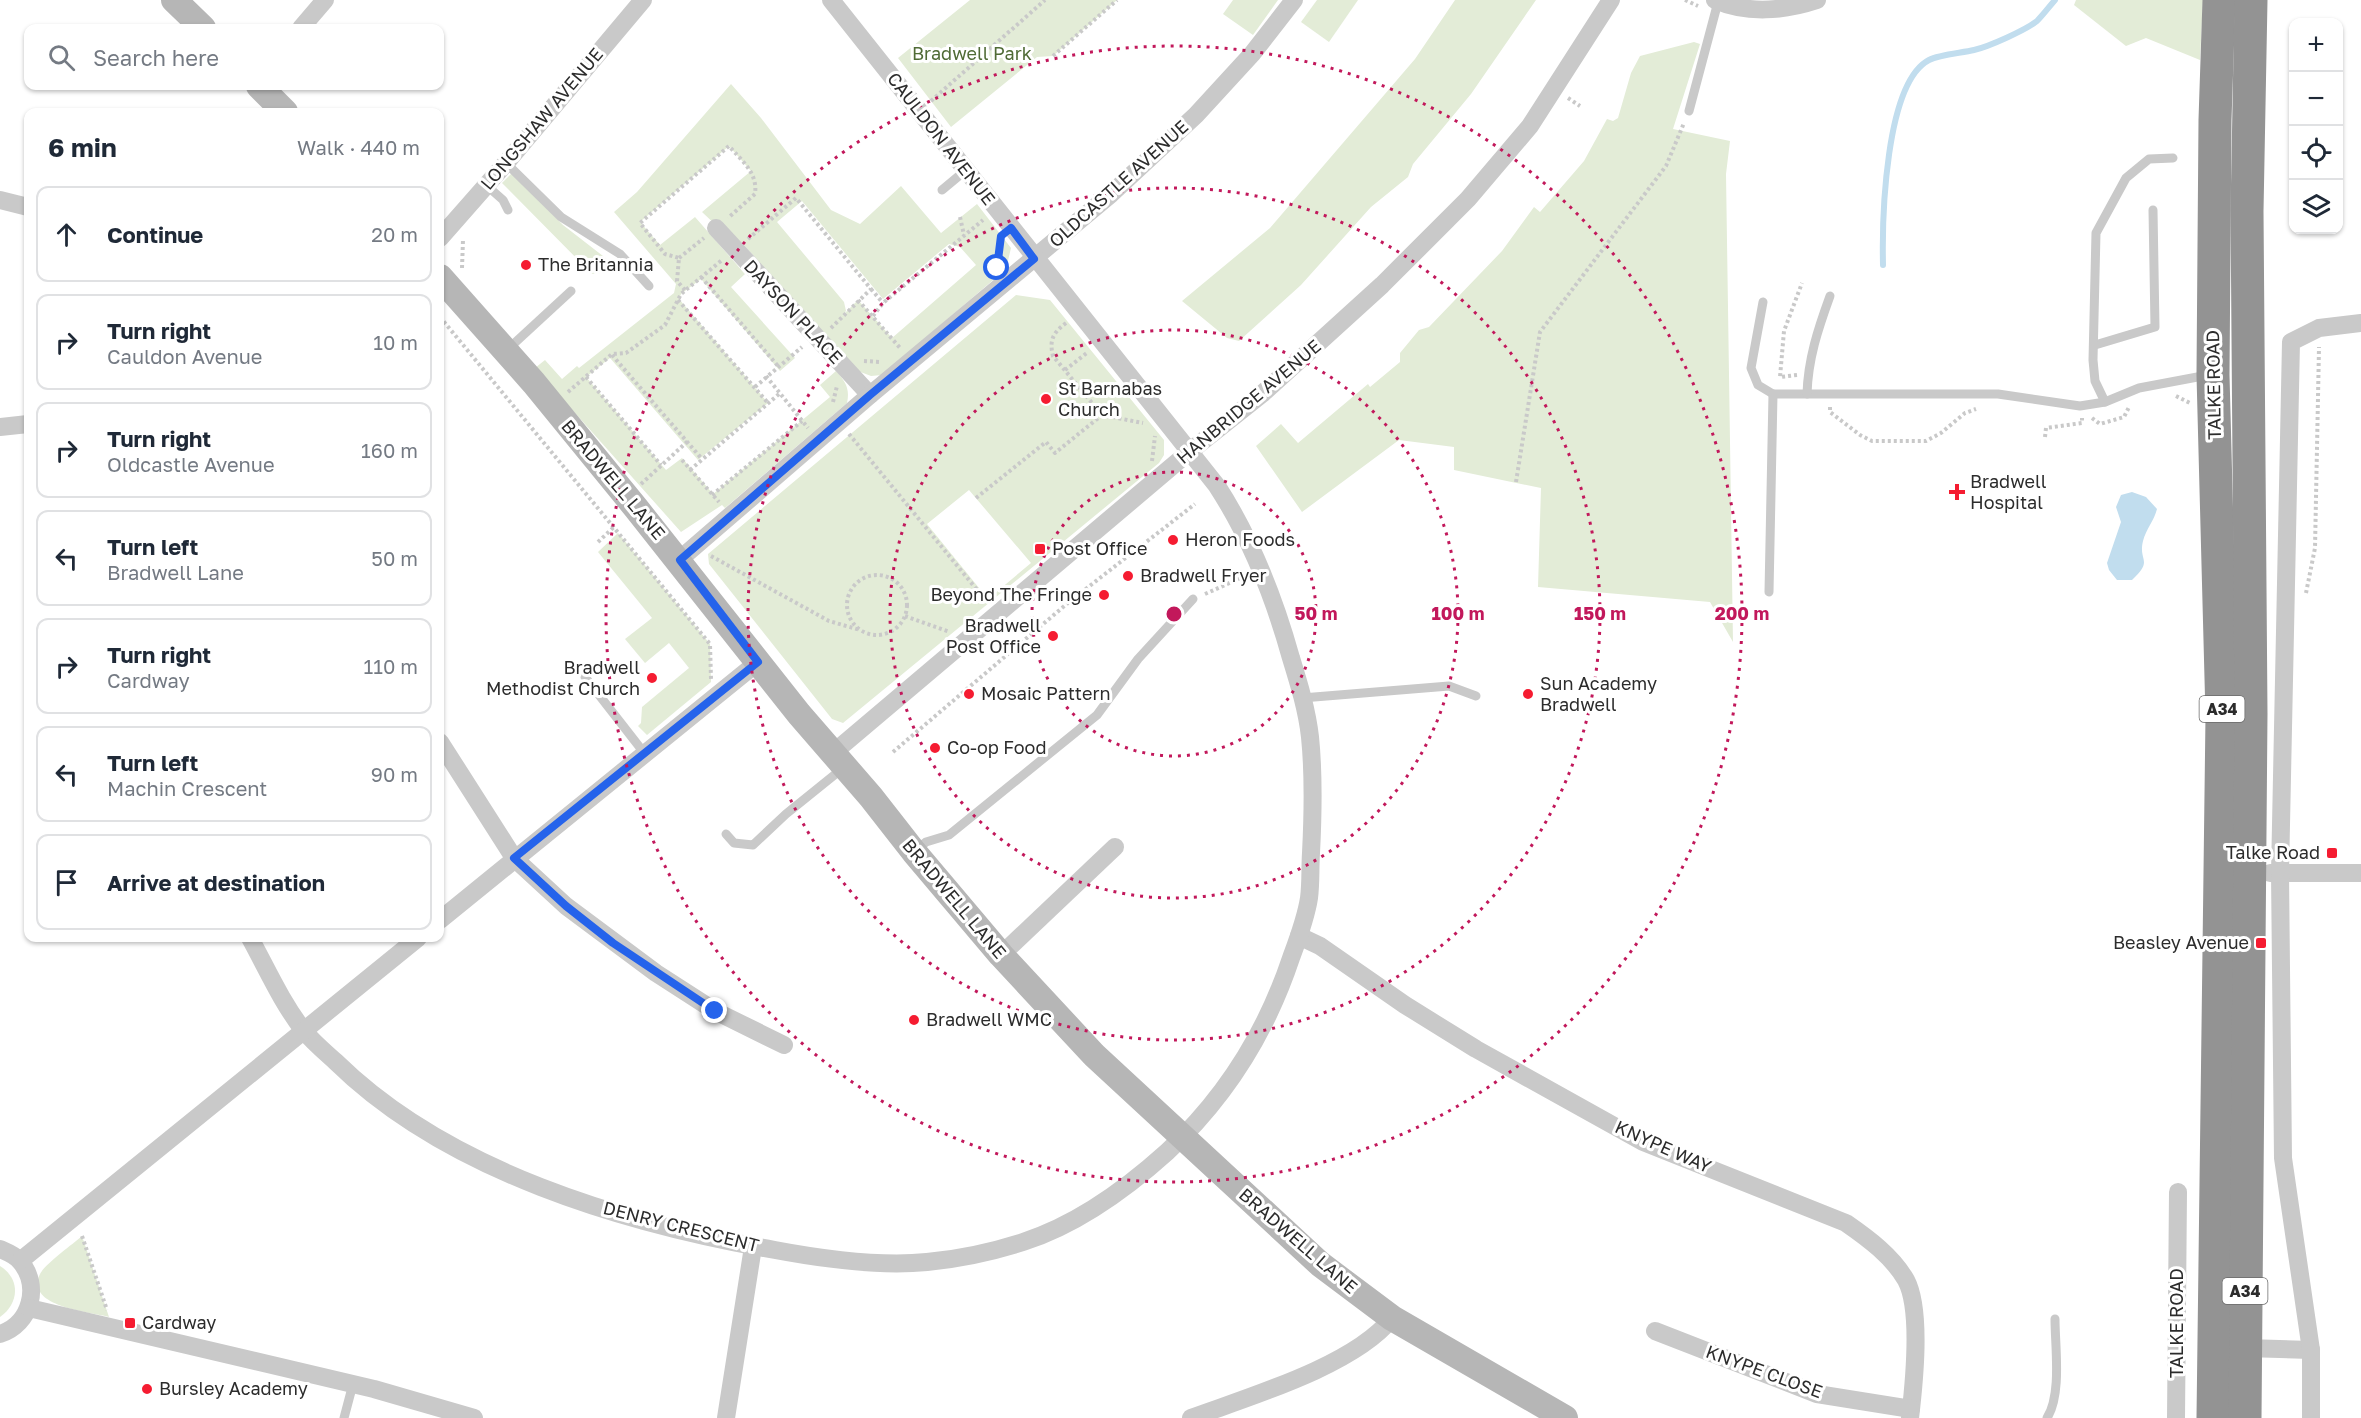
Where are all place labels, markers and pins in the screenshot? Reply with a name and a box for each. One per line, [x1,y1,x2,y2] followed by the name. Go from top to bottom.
[538,253,654,275] place label: The Britannia
[519,258,533,272] marker: The Britannia
[1058,377,1162,420] place label: St Barnabas Church
[1039,392,1053,406] marker: St Barnabas Church
[1970,470,2047,513] place label: Bradwell Hospital
[1948,483,1966,501] marker: Bradwell Hospital
[1185,528,1295,550] place label: Heron Foods
[1166,533,1180,547] marker: Heron Foods
[1052,537,1147,559] place label: Post Office
[1033,542,1047,556] marker: Post Office
[1140,564,1266,586] place label: Bradwell Fryer
[1121,569,1135,583] marker: Bradwell Fryer
[930,583,1092,605] place label: Beyond The Fringe
[1097,588,1111,602] marker: Beyond The Fringe
[1164,604,1184,624] centre of rings
[946,614,1041,657] place label: Bradwell Post Office
[1046,629,1060,643] marker: Bradwell Post Office
[486,656,640,699] place label: Bradwell Methodist Church
[645,671,659,685] marker: Bradwell Methodist Church
[1540,672,1657,715] place label: Sun Academy Bradwell
[981,682,1110,704] place label: Mosaic Pattern
[962,687,976,701] marker: Mosaic Pattern
[1521,687,1535,701] marker: Sun Academy Bradwell
[947,736,1046,758] place label: Co-op Food
[928,741,942,755] marker: Co-op Food
[2226,841,2320,863] place label: Talke Road
[2325,846,2339,860] marker: Talke Road
[2113,931,2249,953] place label: Beasley Avenue
[2254,936,2268,950] marker: Beasley Avenue
[926,1008,1052,1030] place label: Bradwell WMC
[907,1013,921,1027] marker: Bradwell WMC
[142,1311,216,1333] place label: Cardway
[123,1316,137,1330] marker: Cardway
[159,1377,308,1399] place label: Bursley Academy
[140,1382,154,1396] marker: Bursley Academy

